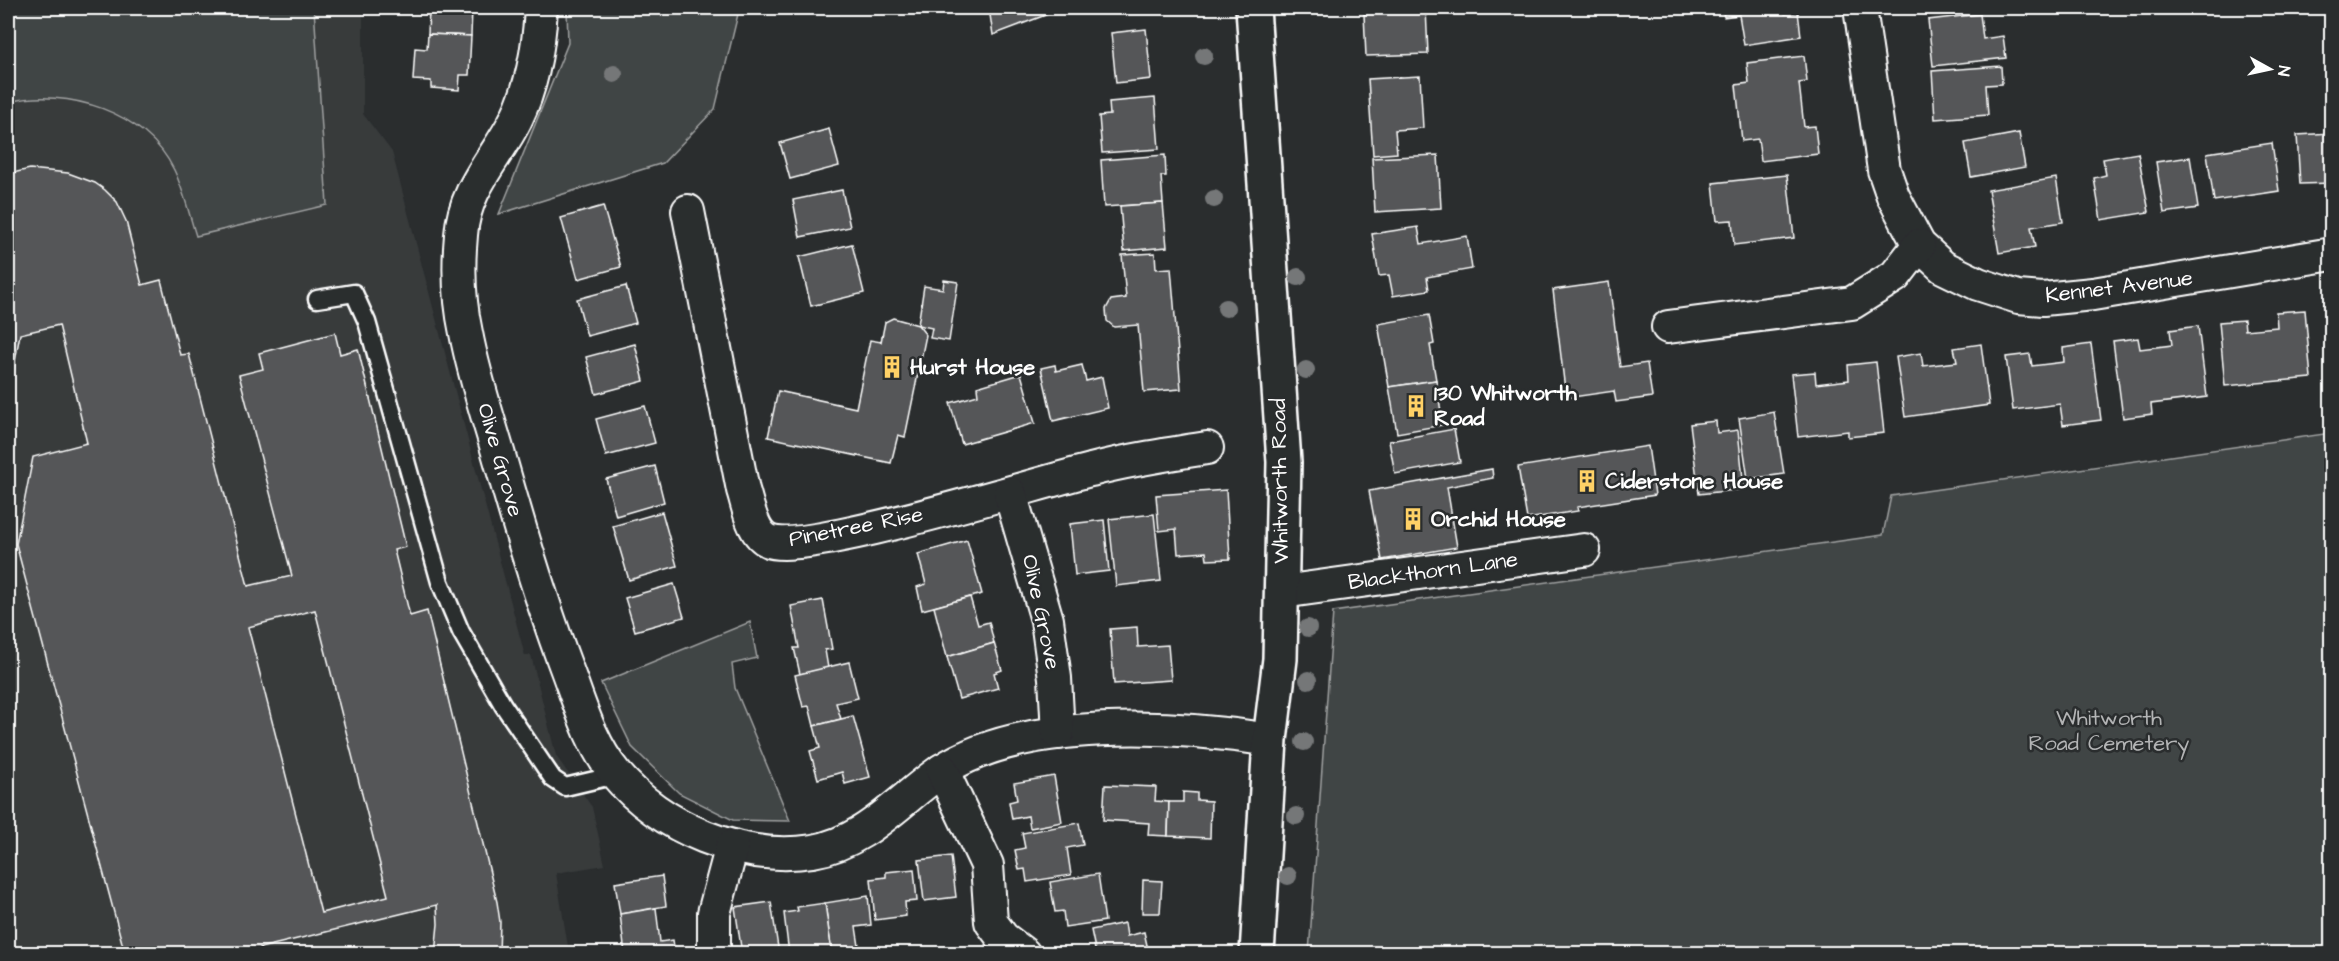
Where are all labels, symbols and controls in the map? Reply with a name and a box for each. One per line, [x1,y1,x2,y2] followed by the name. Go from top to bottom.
[2240,39,2300,99] north arrow
[2272,64,2295,77] text: N
[2044,263,2195,311] street label: Kennet Avenue
[910,352,1035,383] place label: Hurst House
[879,354,905,380] building icon: Hurst House
[1434,378,1578,434] place label: 130 Whitworth Road
[1403,393,1429,419] building icon: 130 Whitworth Road
[1263,398,1297,564] street label: Whitworth Road
[469,400,531,520] street label: Olive Grove
[1605,466,1783,497] place label: Ciderstone House
[1574,468,1600,494] building icon: Ciderstone House
[786,499,926,555] street label: Pinetree Rise
[1431,504,1566,535] place label: Orchid House
[1400,506,1426,532] building icon: Orchid House
[1346,544,1520,598] street label: Blackthorn Lane
[1014,552,1068,672] street label: Olive Grove
[2029,703,2189,760] park label: Whitworth Road Cemetery

